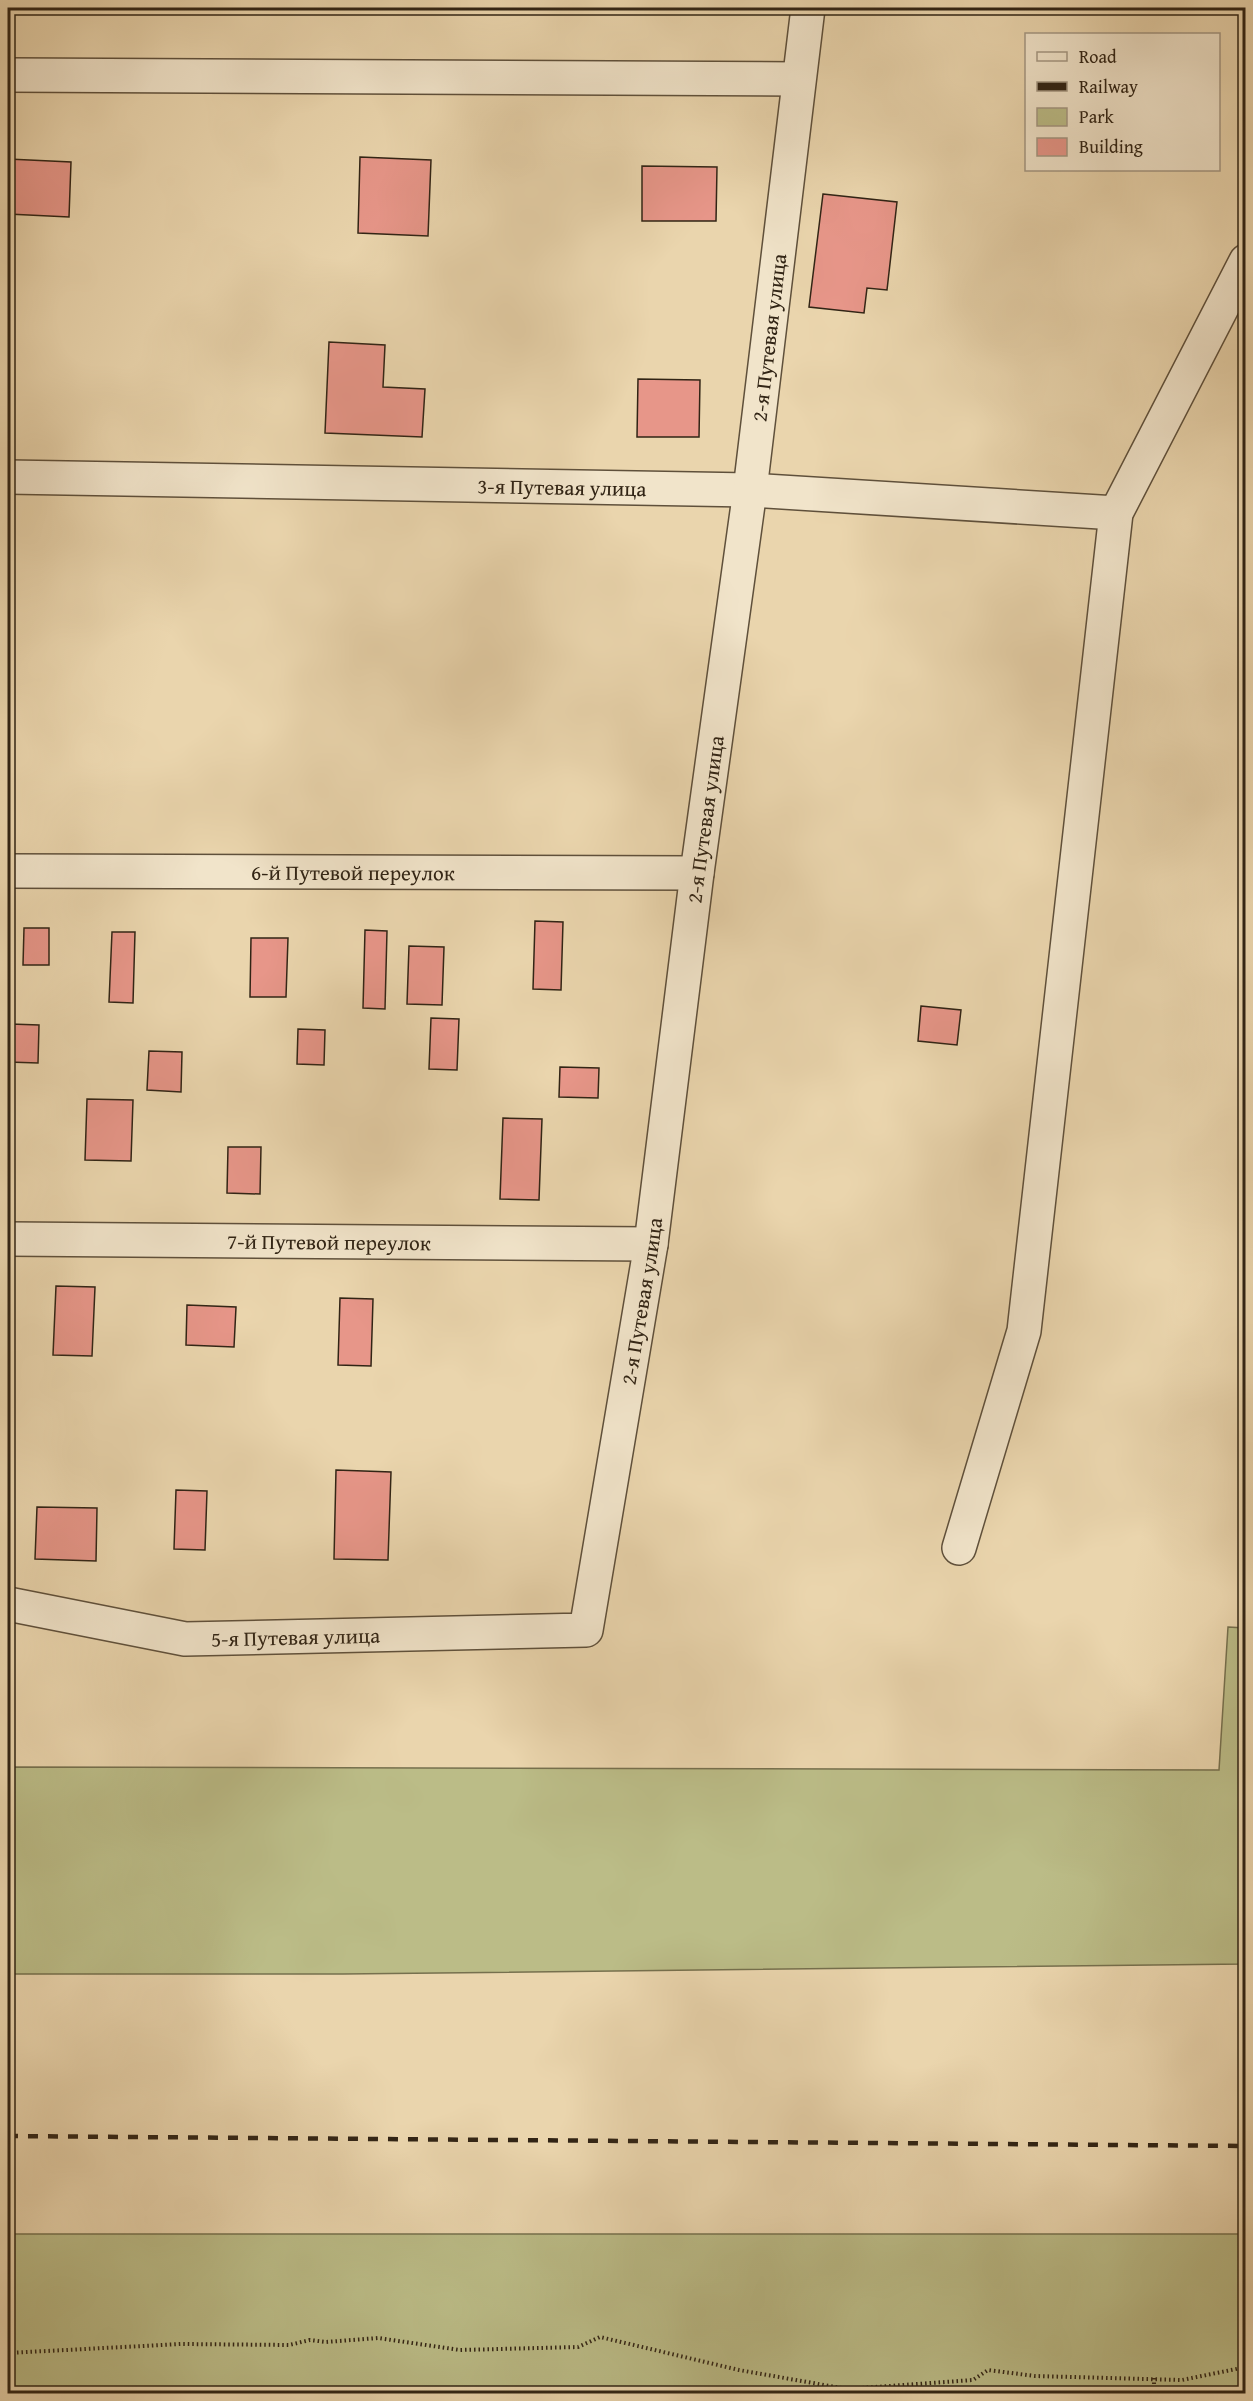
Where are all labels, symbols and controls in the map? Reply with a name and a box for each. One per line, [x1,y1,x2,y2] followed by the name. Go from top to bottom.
[1025,33,1220,171] legend
[1079,43,1117,70] text: Road
[1079,73,1138,100] text: Railway
[1079,103,1115,130] text: Park
[1079,133,1143,160] text: Building
[743,252,794,423] street label: 2-я Путевая улица
[477,470,647,504] street label: 3-я Путевая улица
[678,733,731,905] street label: 2-я Путевая улица
[251,856,455,888] street label: 6-й Путевой переулок
[612,1216,670,1387] street label: 2-я Путевая улица
[227,1225,431,1258] street label: 7-й Путевой переулок
[211,1619,380,1654] street label: 5-я Путевая улица

